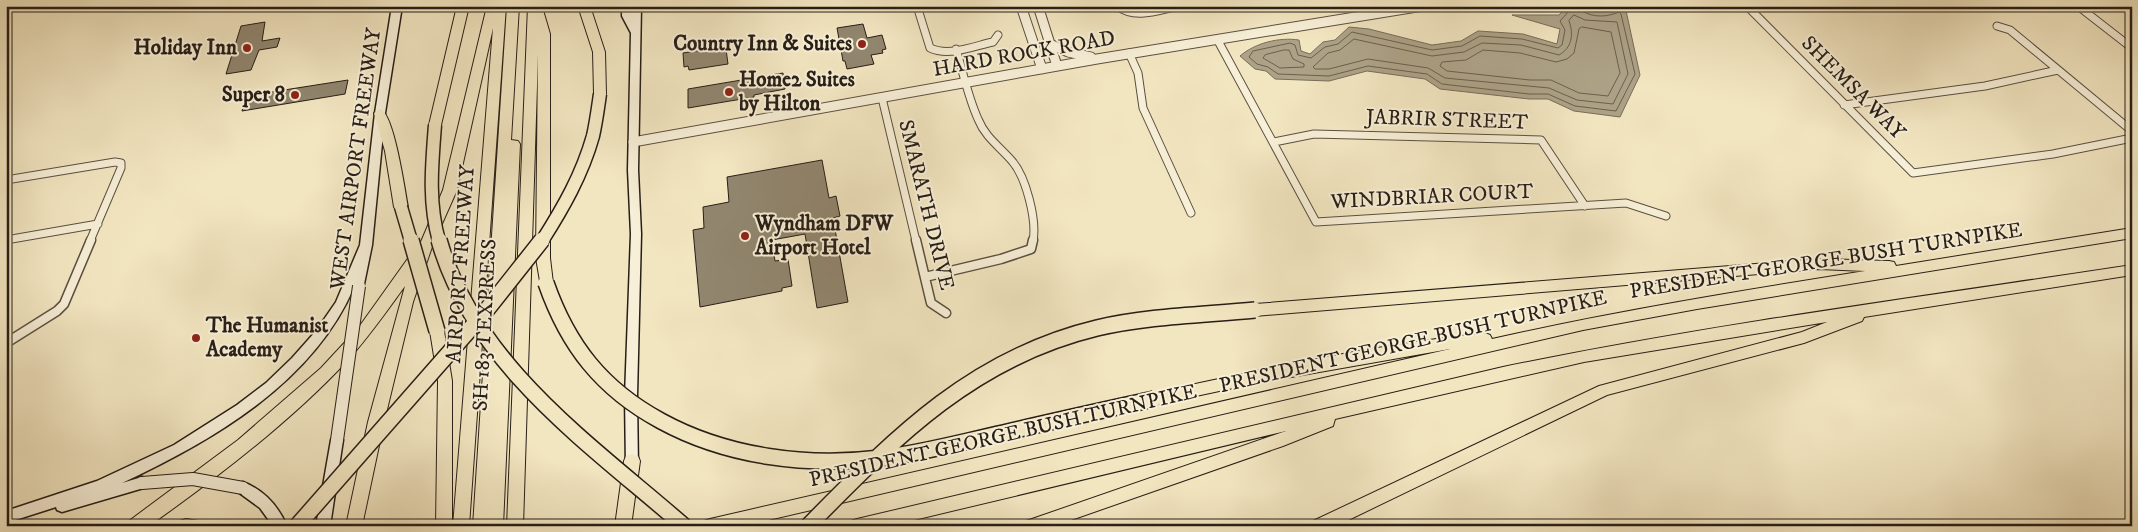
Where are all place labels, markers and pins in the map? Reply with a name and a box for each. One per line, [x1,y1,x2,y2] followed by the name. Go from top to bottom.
[673,31,852,57] place label: Country Inn & Suites
[133,35,238,61] place label: Holiday Inn
[856,38,868,50] marker: Country Inn & Suites
[241,42,253,54] marker: Holiday Inn
[738,67,855,117] place label: Home2 Suites by Hilton
[222,82,285,108] place label: Super 8
[723,86,735,98] marker: Home2 Suites by Hilton
[289,89,301,101] marker: Super 8
[754,211,894,261] place label: Wyndham DFW Airport Hotel
[739,230,751,242] marker: Wyndham DFW Airport Hotel
[205,313,329,363] place label: The Humanist Academy
[190,332,202,344] marker: The Humanist Academy

